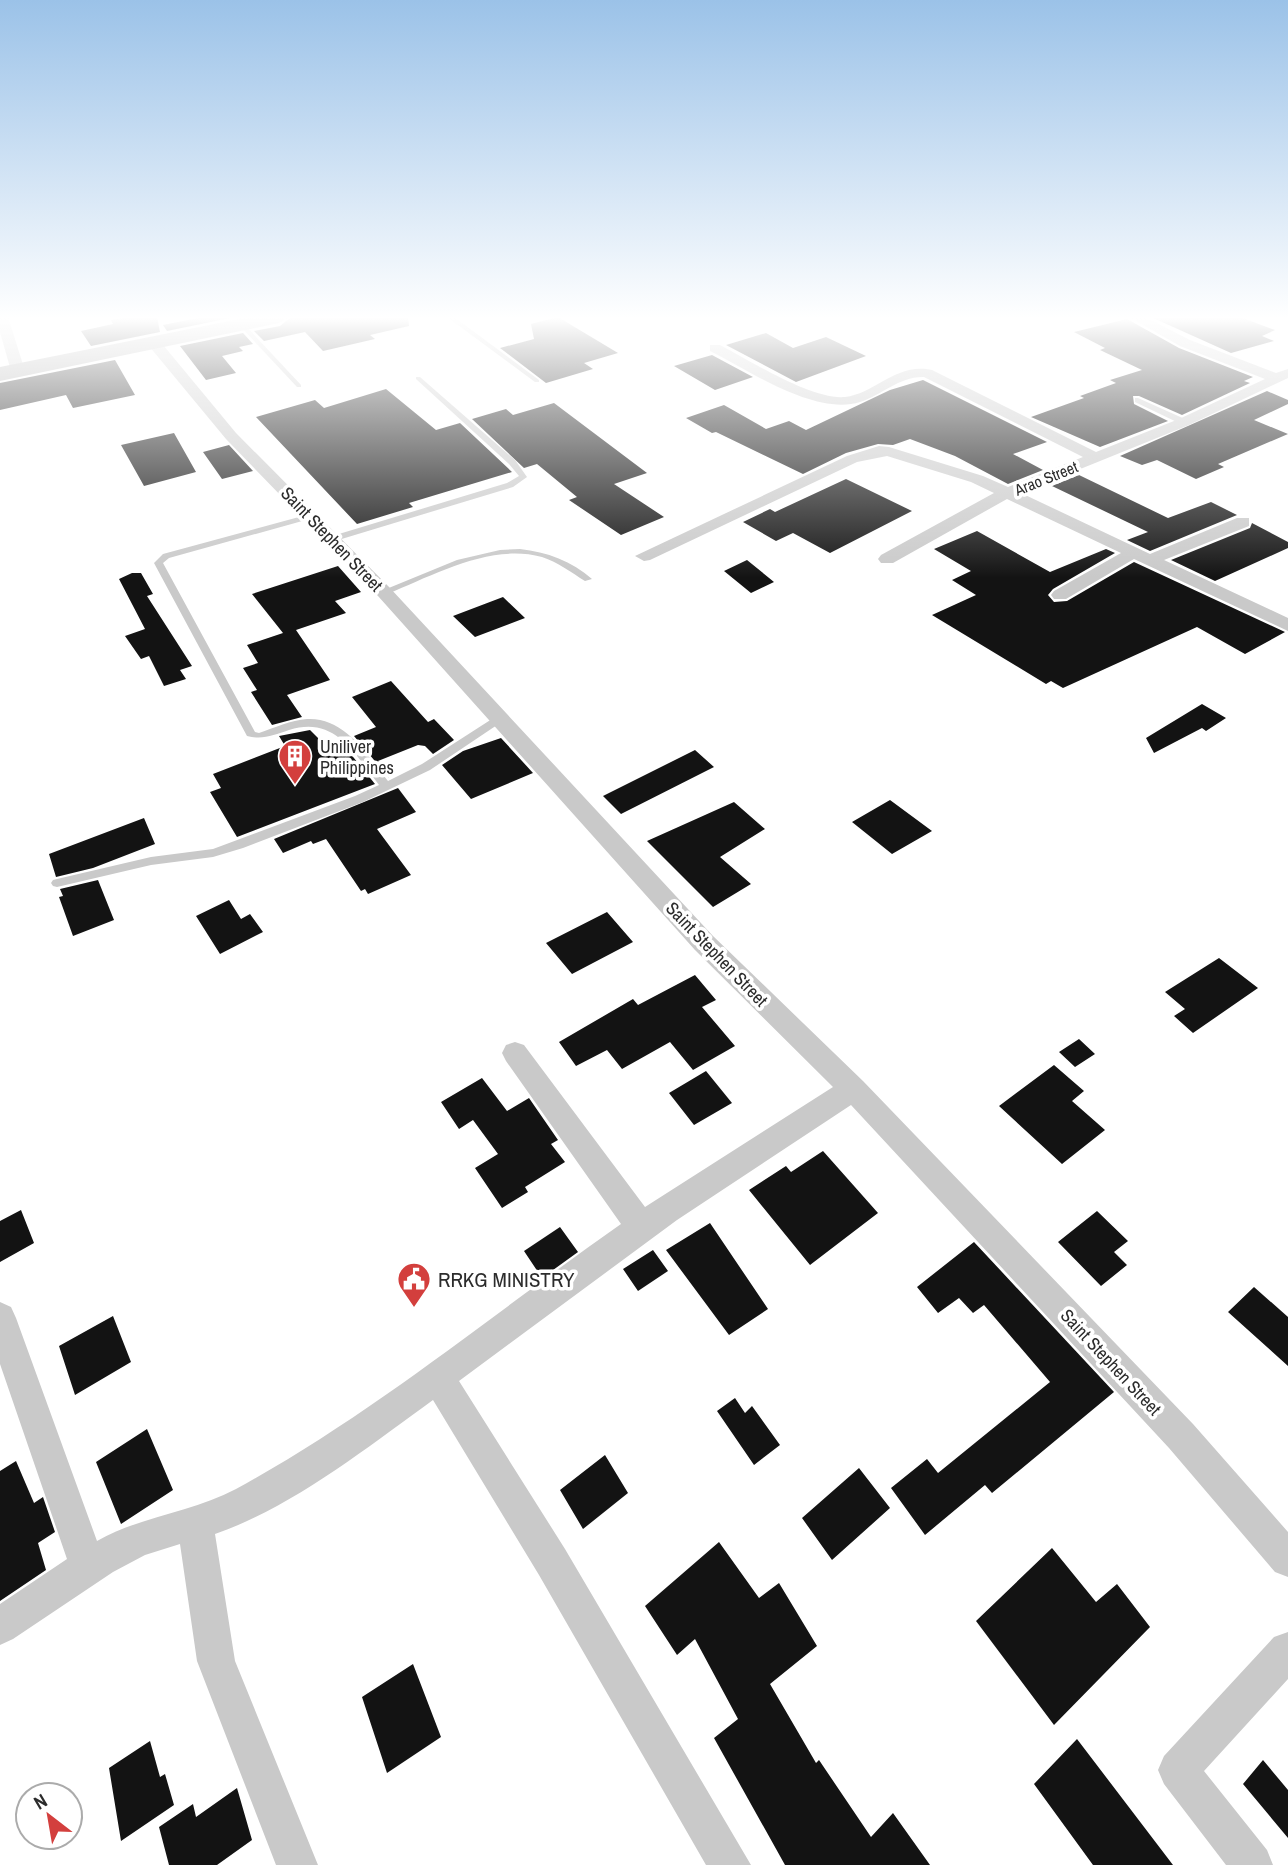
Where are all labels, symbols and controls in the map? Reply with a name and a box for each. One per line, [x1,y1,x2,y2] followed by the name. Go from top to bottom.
[1010,455,1081,501] street label: Arao Street
[275,481,389,597] street label: Saint Stephen Street
[320,734,394,780] place label: Uniliver Philippines
[276,737,314,786] building icon: Uniliver Philippines
[660,896,774,1012] street label: Saint Stephen Street
[395,1260,433,1309] public building icon: RRKG MINISTRY
[438,1265,575,1294] place label: RRKG MINISTRY
[1055,1303,1167,1421] street label: Saint Stephen Street
[14,1781,84,1851] north arrow
[29,1787,52,1815] text: N

